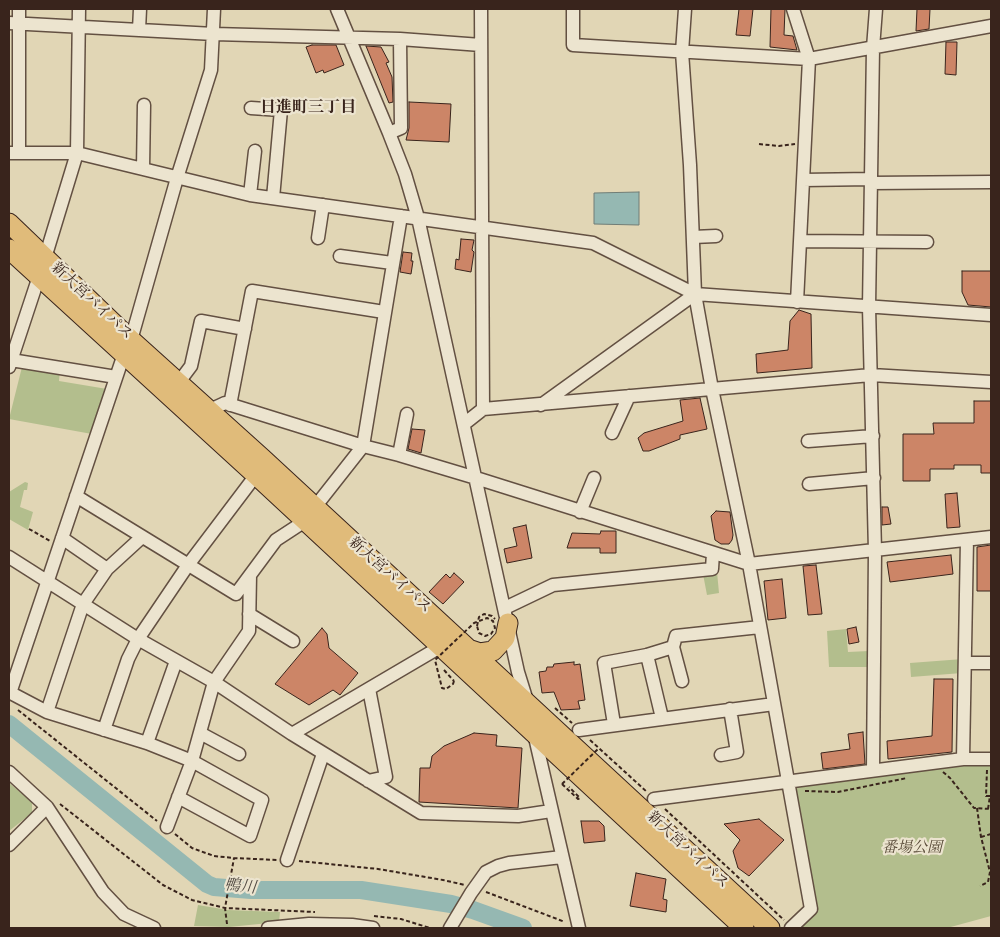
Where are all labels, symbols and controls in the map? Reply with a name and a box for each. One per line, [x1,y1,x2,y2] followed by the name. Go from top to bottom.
[260,99,356,119] district label: 日進町三丁目
[46,260,136,344] street label: 新大宮バイパス
[344,534,434,618] street label: 新大宮バイパス
[642,809,732,893] street label: 新大宮バイパス
[882,840,942,858] park label: 番場公園
[223,877,257,899] water label: 鴨川

